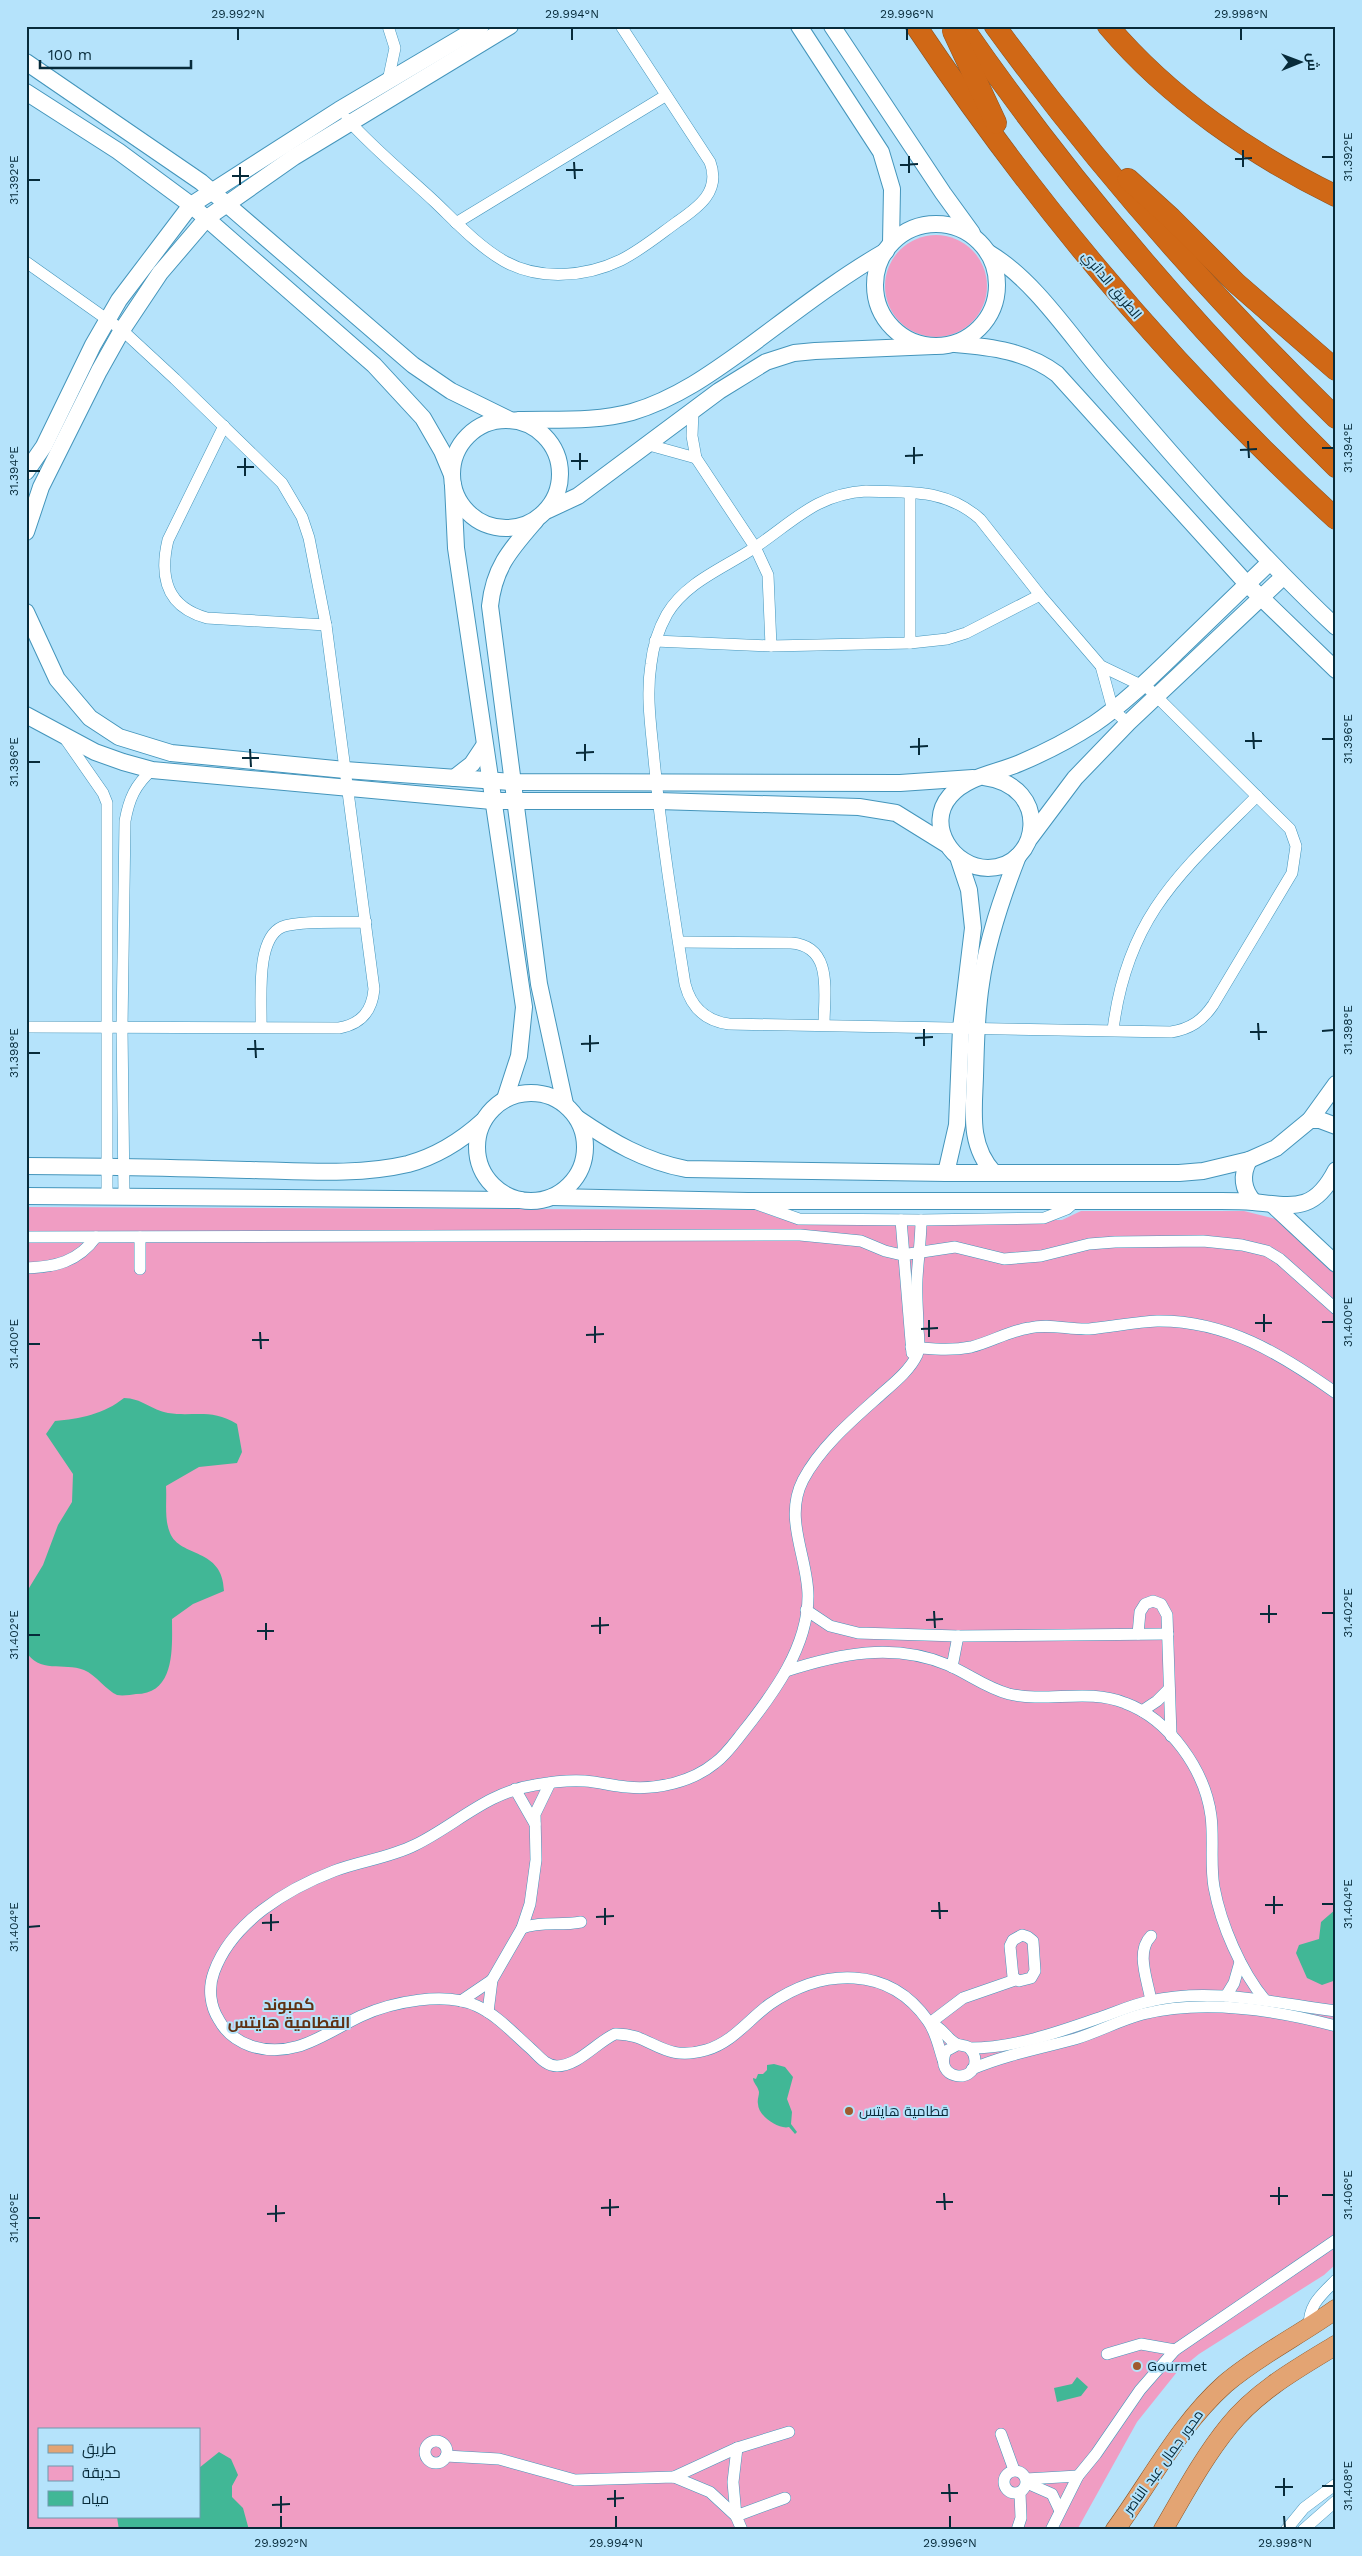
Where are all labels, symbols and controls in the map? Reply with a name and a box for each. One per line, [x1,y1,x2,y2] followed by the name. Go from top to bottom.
[211,7,265,21] text: 29.992°N
[545,7,599,21] text: 29.994°N
[880,7,934,21] text: 29.996°N
[1214,7,1268,21] text: 29.998°N
[40,38,191,70] scale bar
[1274,38,1324,88] north arrow
[48,46,92,64] text: 100 m
[1304,53,1321,71] text: ش
[1341,132,1355,182] text: 31.392°E
[7,155,21,205] text: 31.392°E
[1076,248,1145,325] street label: الطريق الدائري
[1341,423,1355,473] text: 31.394°E
[7,446,21,496] text: 31.394°E
[1341,714,1355,764] text: 31.396°E
[7,737,21,787] text: 31.396°E
[1341,1005,1355,1055] text: 31.398°E
[7,1028,21,1078] text: 31.398°E
[1341,1297,1355,1347] text: 31.400°E
[7,1319,21,1369] text: 31.400°E
[1341,1588,1355,1638] text: 31.402°E
[7,1610,21,1660] text: 31.402°E
[1341,1879,1355,1929] text: 31.404°E
[7,1902,21,1952] text: 31.404°E
[228,1995,350,2032] district label: كمبوند القطامية هايتس
[859,2103,949,2119] place label: قطامية هايتس
[843,2105,855,2117] marker: قطامية هايتس
[1341,2170,1355,2220] text: 31.406°E
[7,2193,21,2243] text: 31.406°E
[1147,2358,1207,2374] place label: Gourmet
[1131,2360,1143,2372] marker: Gourmet
[1119,2407,1207,2519] street label: محور جمال عبد الناصر
[38,2428,200,2518] legend
[82,2440,116,2459] text: طريق
[1341,2461,1355,2511] text: 31.408°E
[82,2464,121,2482] text: حديقة
[82,2490,109,2508] text: مياه
[254,2536,308,2550] text: 29.992°N
[589,2536,643,2550] text: 29.994°N
[923,2536,977,2550] text: 29.996°N
[1258,2536,1312,2550] text: 29.998°N

